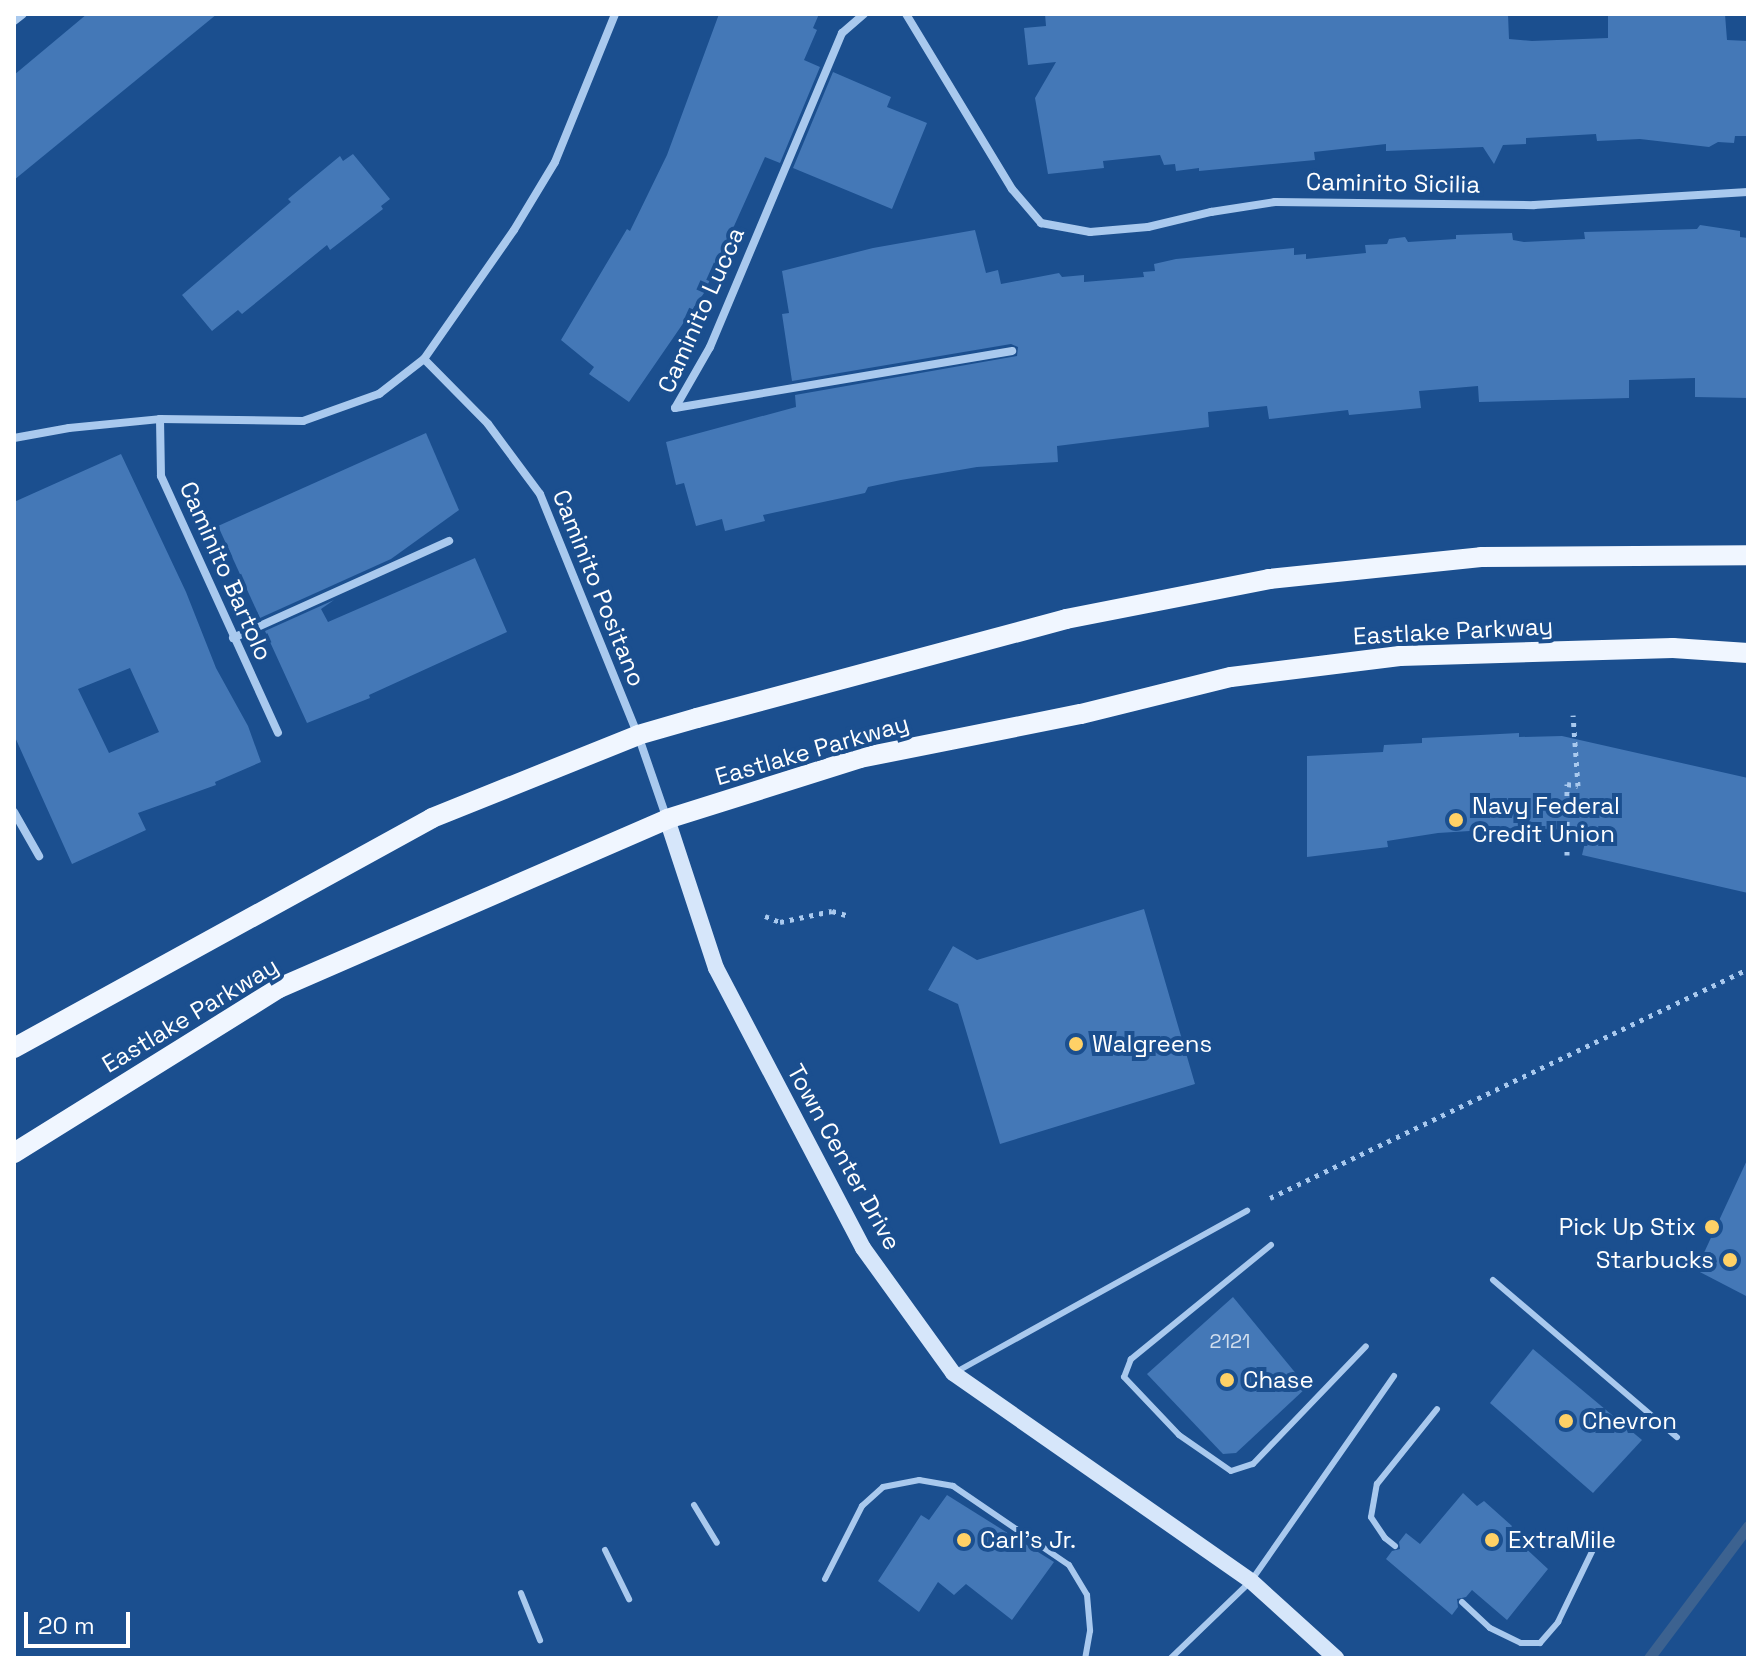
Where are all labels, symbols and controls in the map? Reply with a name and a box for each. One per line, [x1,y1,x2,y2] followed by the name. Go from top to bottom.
[1306,167,1480,199] street label: Caminito Sicilia
[652,223,750,397] street label: Caminito Lucca
[174,477,278,665] street label: Caminito Bartolo
[546,485,652,691] street label: Caminito Positano
[1352,611,1554,651] street label: Eastlake Parkway
[712,709,912,791] street label: Eastlake Parkway
[1472,792,1620,848] place label: Navy Federal Credit Union
[1447,811,1465,829] marker: Navy Federal Credit Union
[97,951,283,1079] street label: Eastlake Parkway
[1092,1030,1212,1058] place label: Walgreens
[1067,1035,1085,1053] marker: Walgreens
[781,1059,907,1255] street label: Town Center Drive
[1559,1213,1696,1241] place label: Pick Up Stix
[1703,1218,1721,1236] marker: Pick Up Stix
[1596,1246,1714,1274] place label: Starbucks
[1721,1251,1739,1269] marker: Starbucks
[1210,1329,1250,1353] house number: 2121
[1243,1366,1314,1394] place label: Chase
[1218,1371,1236,1389] marker: Chase
[1582,1407,1677,1435] place label: Chevron
[1557,1412,1575,1430] marker: Chevron
[980,1526,1076,1554] place label: Carl's Jr.
[1508,1526,1616,1554] place label: ExtraMile
[955,1531,973,1549] marker: Carl's Jr.
[1483,1531,1501,1549] marker: ExtraMile
[28,1596,134,1646] scale bar
[38,1610,95,1641] text: 20 m

